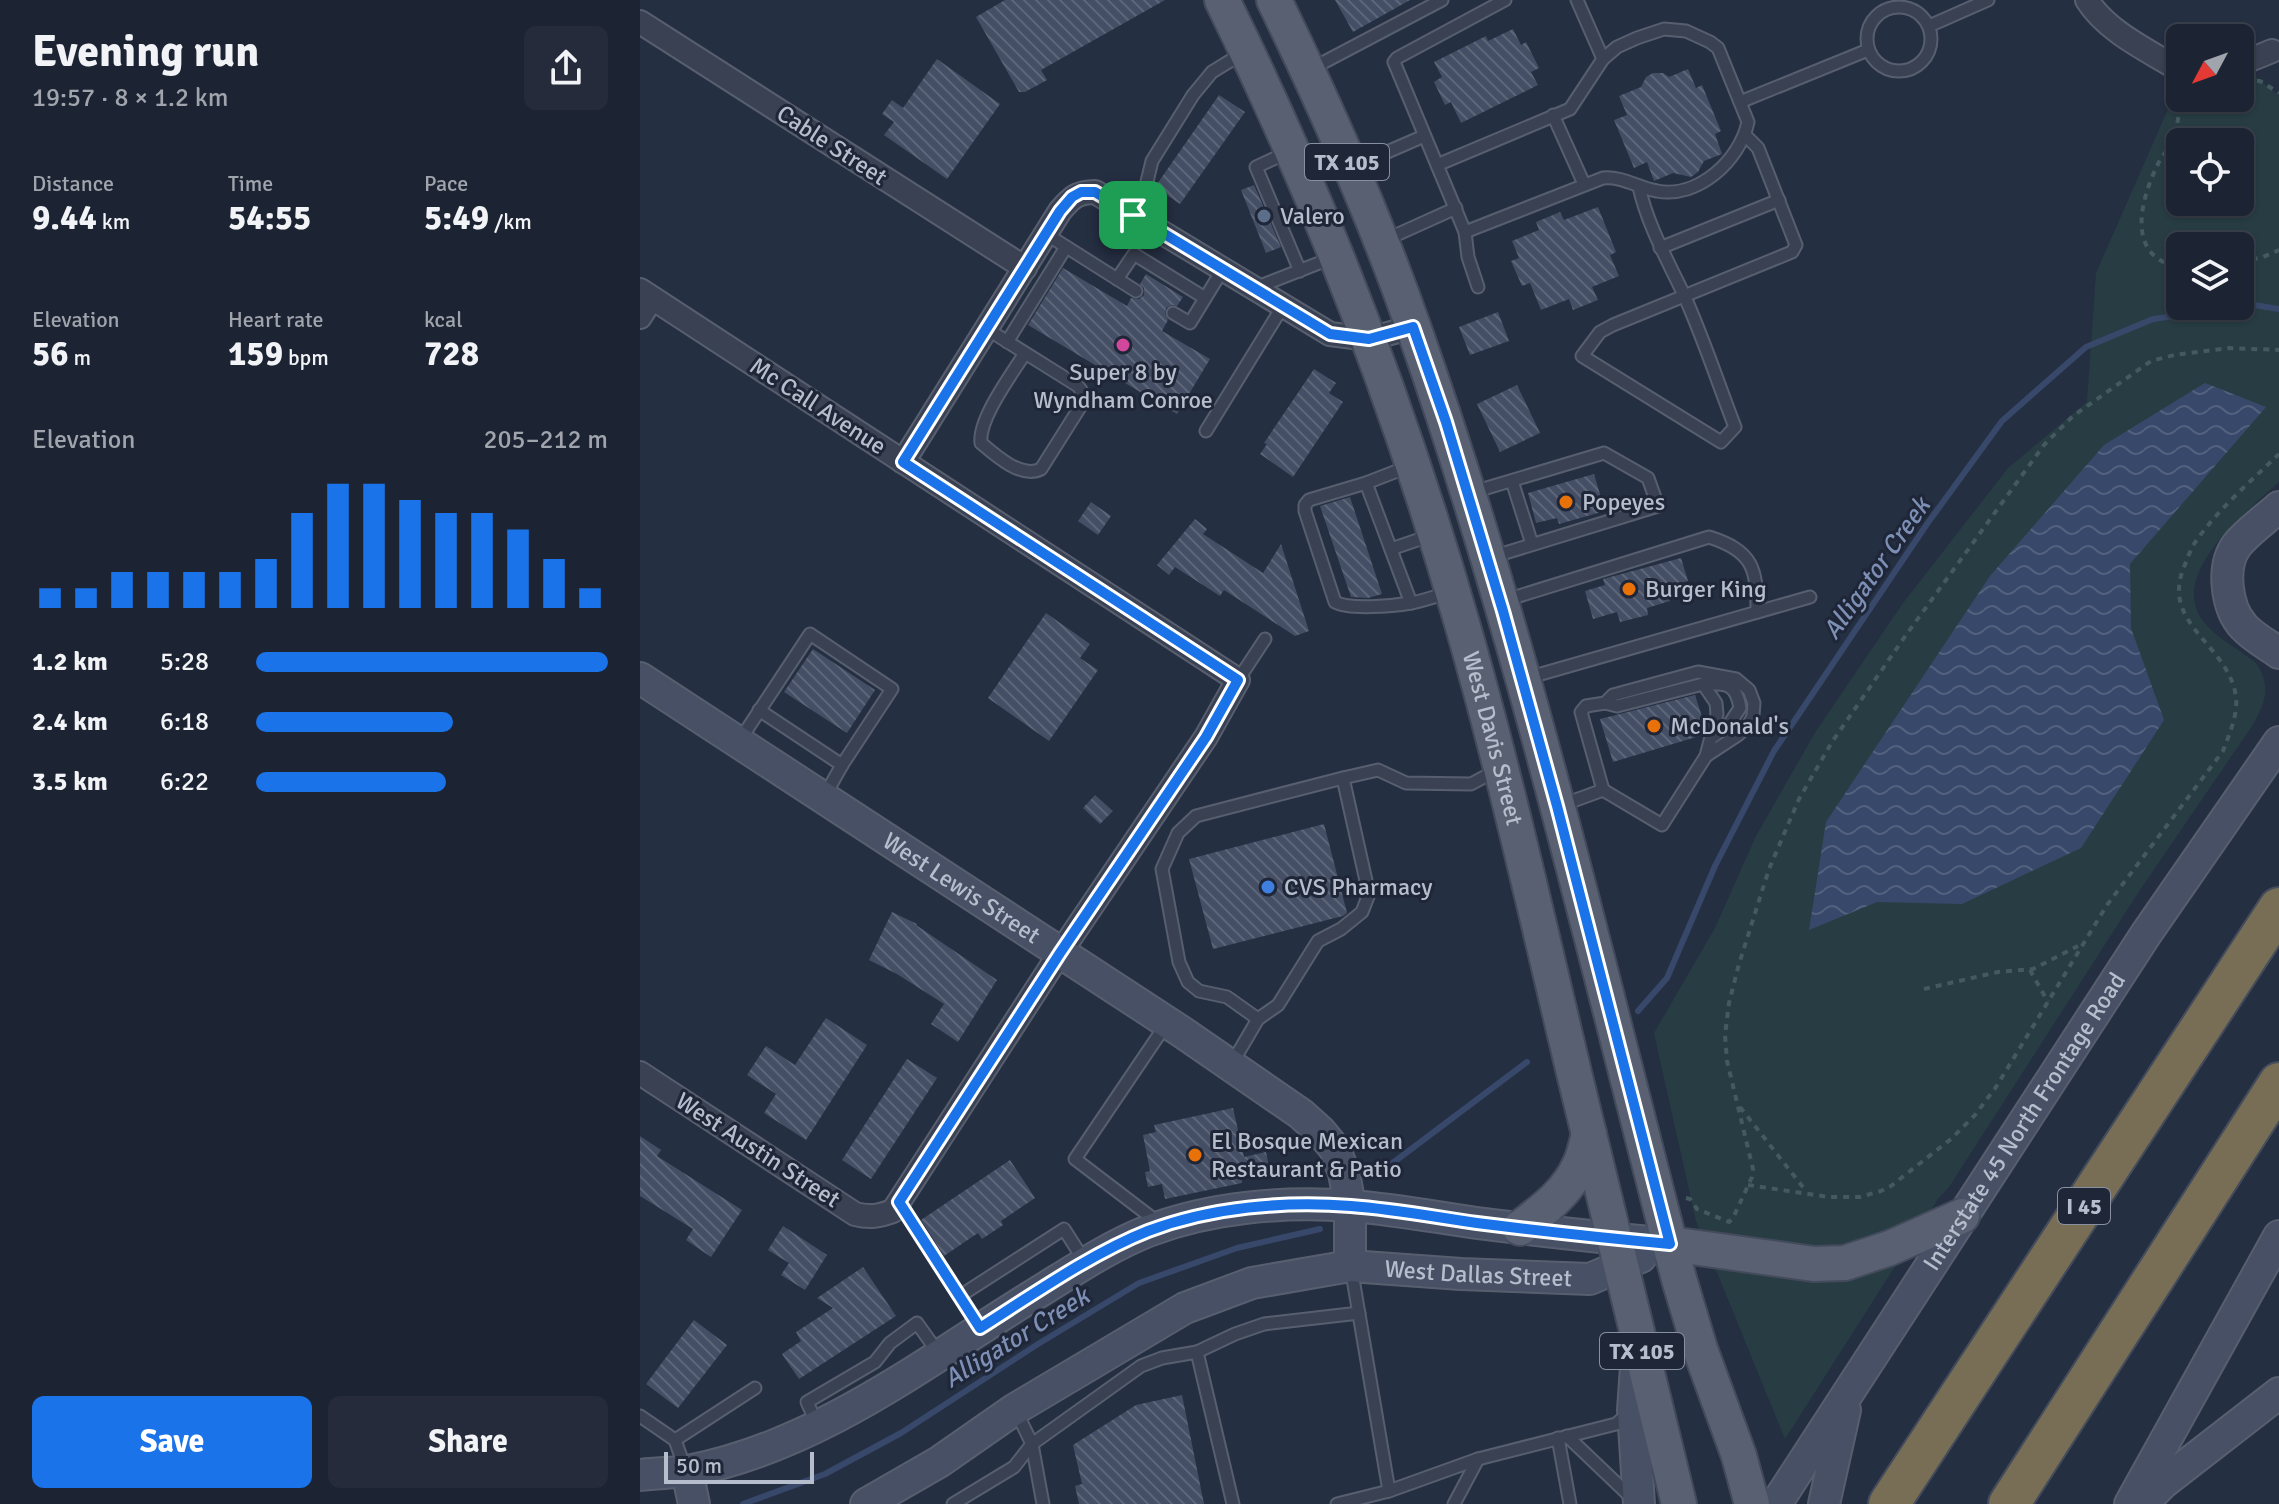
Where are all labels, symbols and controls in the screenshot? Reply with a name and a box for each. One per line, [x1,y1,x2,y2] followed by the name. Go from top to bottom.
[2166,24,2254,112] north arrow
[2166,24,2254,320] map controls
[32,25,259,79] text: Evening run
[524,26,608,110] button: share
[32,82,228,114] text: 19:57 · 8 × 1.2 km
[771,98,893,192] street label: Cable Street
[2166,128,2254,216] button: locate
[1305,144,1389,180] road number: TX 105
[32,170,114,197] text: Distance
[228,170,273,197] text: Time
[424,170,468,197] text: Pace
[1099,181,1167,249] pin
[1111,193,1155,237] icon: arrive
[32,197,97,239] text: 9.44
[228,197,311,239] text: 54:55
[424,197,489,239] text: 5:49
[1280,201,1345,231] place label: Valero
[1255,207,1273,225] marker: Valero
[97,208,130,235] text: km
[489,208,532,235] text: /km
[2166,232,2254,320] button: layers
[32,306,120,333] text: Elevation
[228,306,323,333] text: Heart rate
[424,306,463,333] text: kcal
[32,333,69,375] text: 56
[228,333,283,375] text: 159
[424,333,479,375] text: 728
[1114,336,1132,354] marker: Super 8 by Wyndham Conroe
[69,344,91,371] text: m
[283,344,329,371] text: bpm
[744,351,892,461] street label: Mc Call Avenue
[1033,357,1213,415] place label: Super 8 by Wyndham Conroe
[32,424,136,456] text: Elevation
[484,424,608,456] text: 205–212 m
[1582,487,1665,517] place label: Popeyes
[1816,490,1939,646] water label: Alligator Creek
[1557,493,1575,511] marker: Popeyes
[1645,574,1767,604] place label: Burger King
[1620,580,1638,598] marker: Burger King
[32,646,108,678] text: 1.2 km
[160,646,209,678] text: 5:28
[1456,648,1530,828] street label: West Davis Street
[32,706,108,738] text: 2.4 km
[160,706,209,738] text: 6:18
[1670,711,1789,741] place label: McDonald's
[1645,717,1663,735] marker: McDonald's
[32,766,108,798] text: 3.5 km
[160,766,209,798] text: 6:22
[877,826,1046,950] street label: West Lewis Street
[1284,872,1433,902] place label: CVS Pharmacy
[1259,878,1277,896] marker: CVS Pharmacy
[1917,967,2132,1276] street label: Interstate 45 North Frontage Road
[670,1086,846,1214] street label: West Austin Street
[1211,1126,1403,1184] place label: El Bosque Mexican Restaurant & Patio
[1186,1146,1204,1164] marker: El Bosque Mexican Restaurant & Patio
[2058,1188,2110,1224] road number: I 45
[1383,1254,1572,1293] street label: West Dallas Street
[938,1279,1097,1395] water label: Alligator Creek
[1600,1333,1684,1369] road number: TX 105
[32,1396,312,1488] button: Save
[328,1396,608,1488] button: Share
[664,1448,814,1484] scale bar
[676,1452,722,1479] text: 50 m

